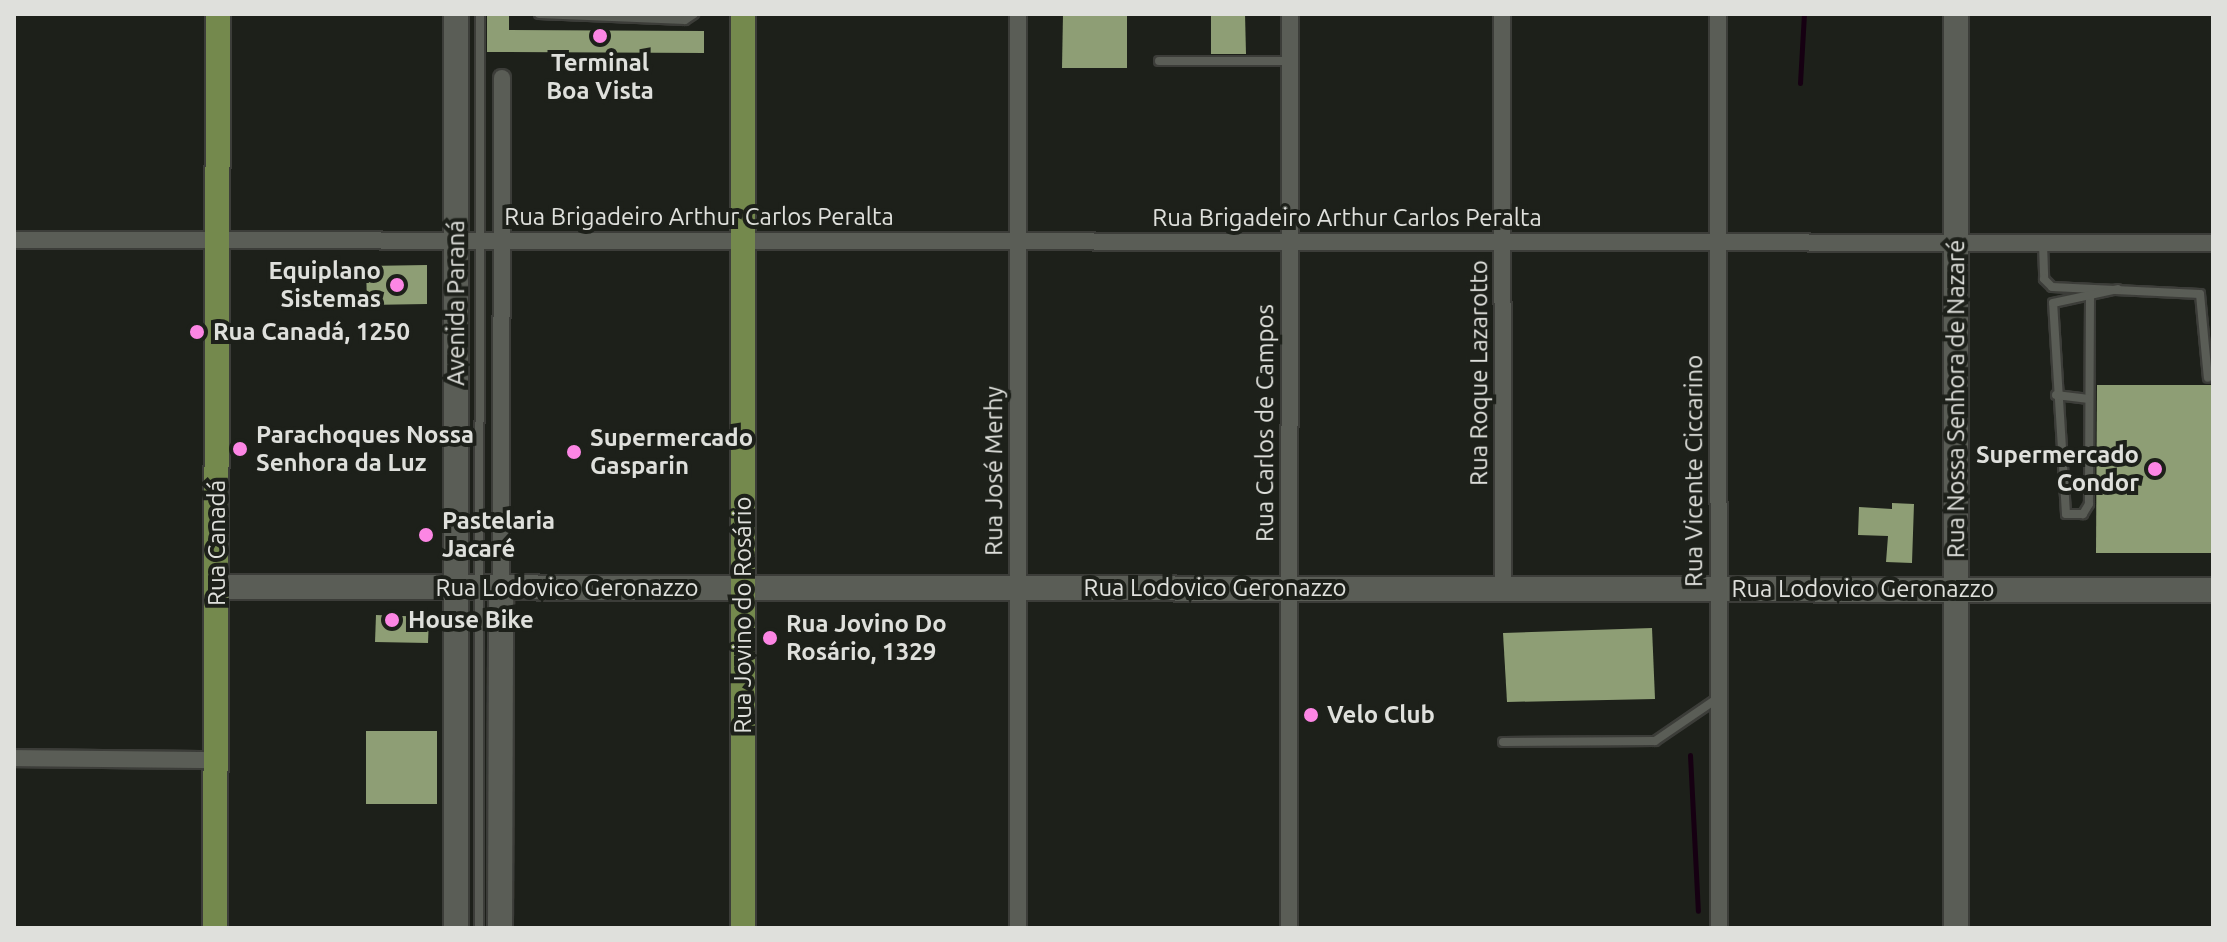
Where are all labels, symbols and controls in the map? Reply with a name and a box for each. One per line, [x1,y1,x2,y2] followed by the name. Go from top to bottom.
[591,27,609,45] marker: Terminal Boa Vista
[546,49,654,105] place label: Terminal Boa Vista
[504,203,894,231] street label: Rua Brigadeiro Arthur Carlos Peralta
[1152,204,1542,232] street label: Rua Brigadeiro Arthur Carlos Peralta
[442,220,470,386] street label: Avenida Paraná
[1942,240,1970,558] street label: Rua Nossa Senhora de Nazaré
[268,257,381,313] place label: Equiplano Sistemas
[1465,260,1493,486] street label: Rua Roque Lazarotto
[388,276,406,294] marker: Equiplano Sistemas
[1251,304,1279,542] street label: Rua Carlos de Campos
[213,318,410,346] place label: Rua Canadá, 1250
[188,323,206,341] marker: Rua Canadá, 1250
[1680,355,1708,587] street label: Rua Vicente Ciccarino
[980,386,1008,556] street label: Rua José Merhy
[256,421,474,477] place label: Parachoques Nossa Senhora da Luz
[590,424,753,480] place label: Supermercado Gasparin
[231,440,249,458] marker: Parachoques Nossa Senhora da Luz
[1976,441,2139,497] place label: Supermercado Condor
[565,443,583,461] marker: Supermercado Gasparin
[2146,460,2164,478] marker: Supermercado Condor
[203,480,231,606] street label: Rua Canadá
[729,496,757,734] street label: Rua Jovino do Rosário
[442,507,555,563] place label: Pastelaria Jacaré
[417,526,435,544] marker: Pastelaria Jacaré
[435,574,699,602] street label: Rua Lodovico Geronazzo
[1083,574,1347,602] street label: Rua Lodovico Geronazzo
[1731,575,1995,603] street label: Rua Lodovico Geronazzo
[408,606,534,634] place label: House Bike
[786,610,947,666] place label: Rua Jovino Do Rosário, 1329
[383,611,401,629] marker: House Bike
[761,629,779,647] marker: Rua Jovino Do Rosário, 1329
[1327,701,1435,729] place label: Velo Club
[1302,706,1320,724] marker: Velo Club

